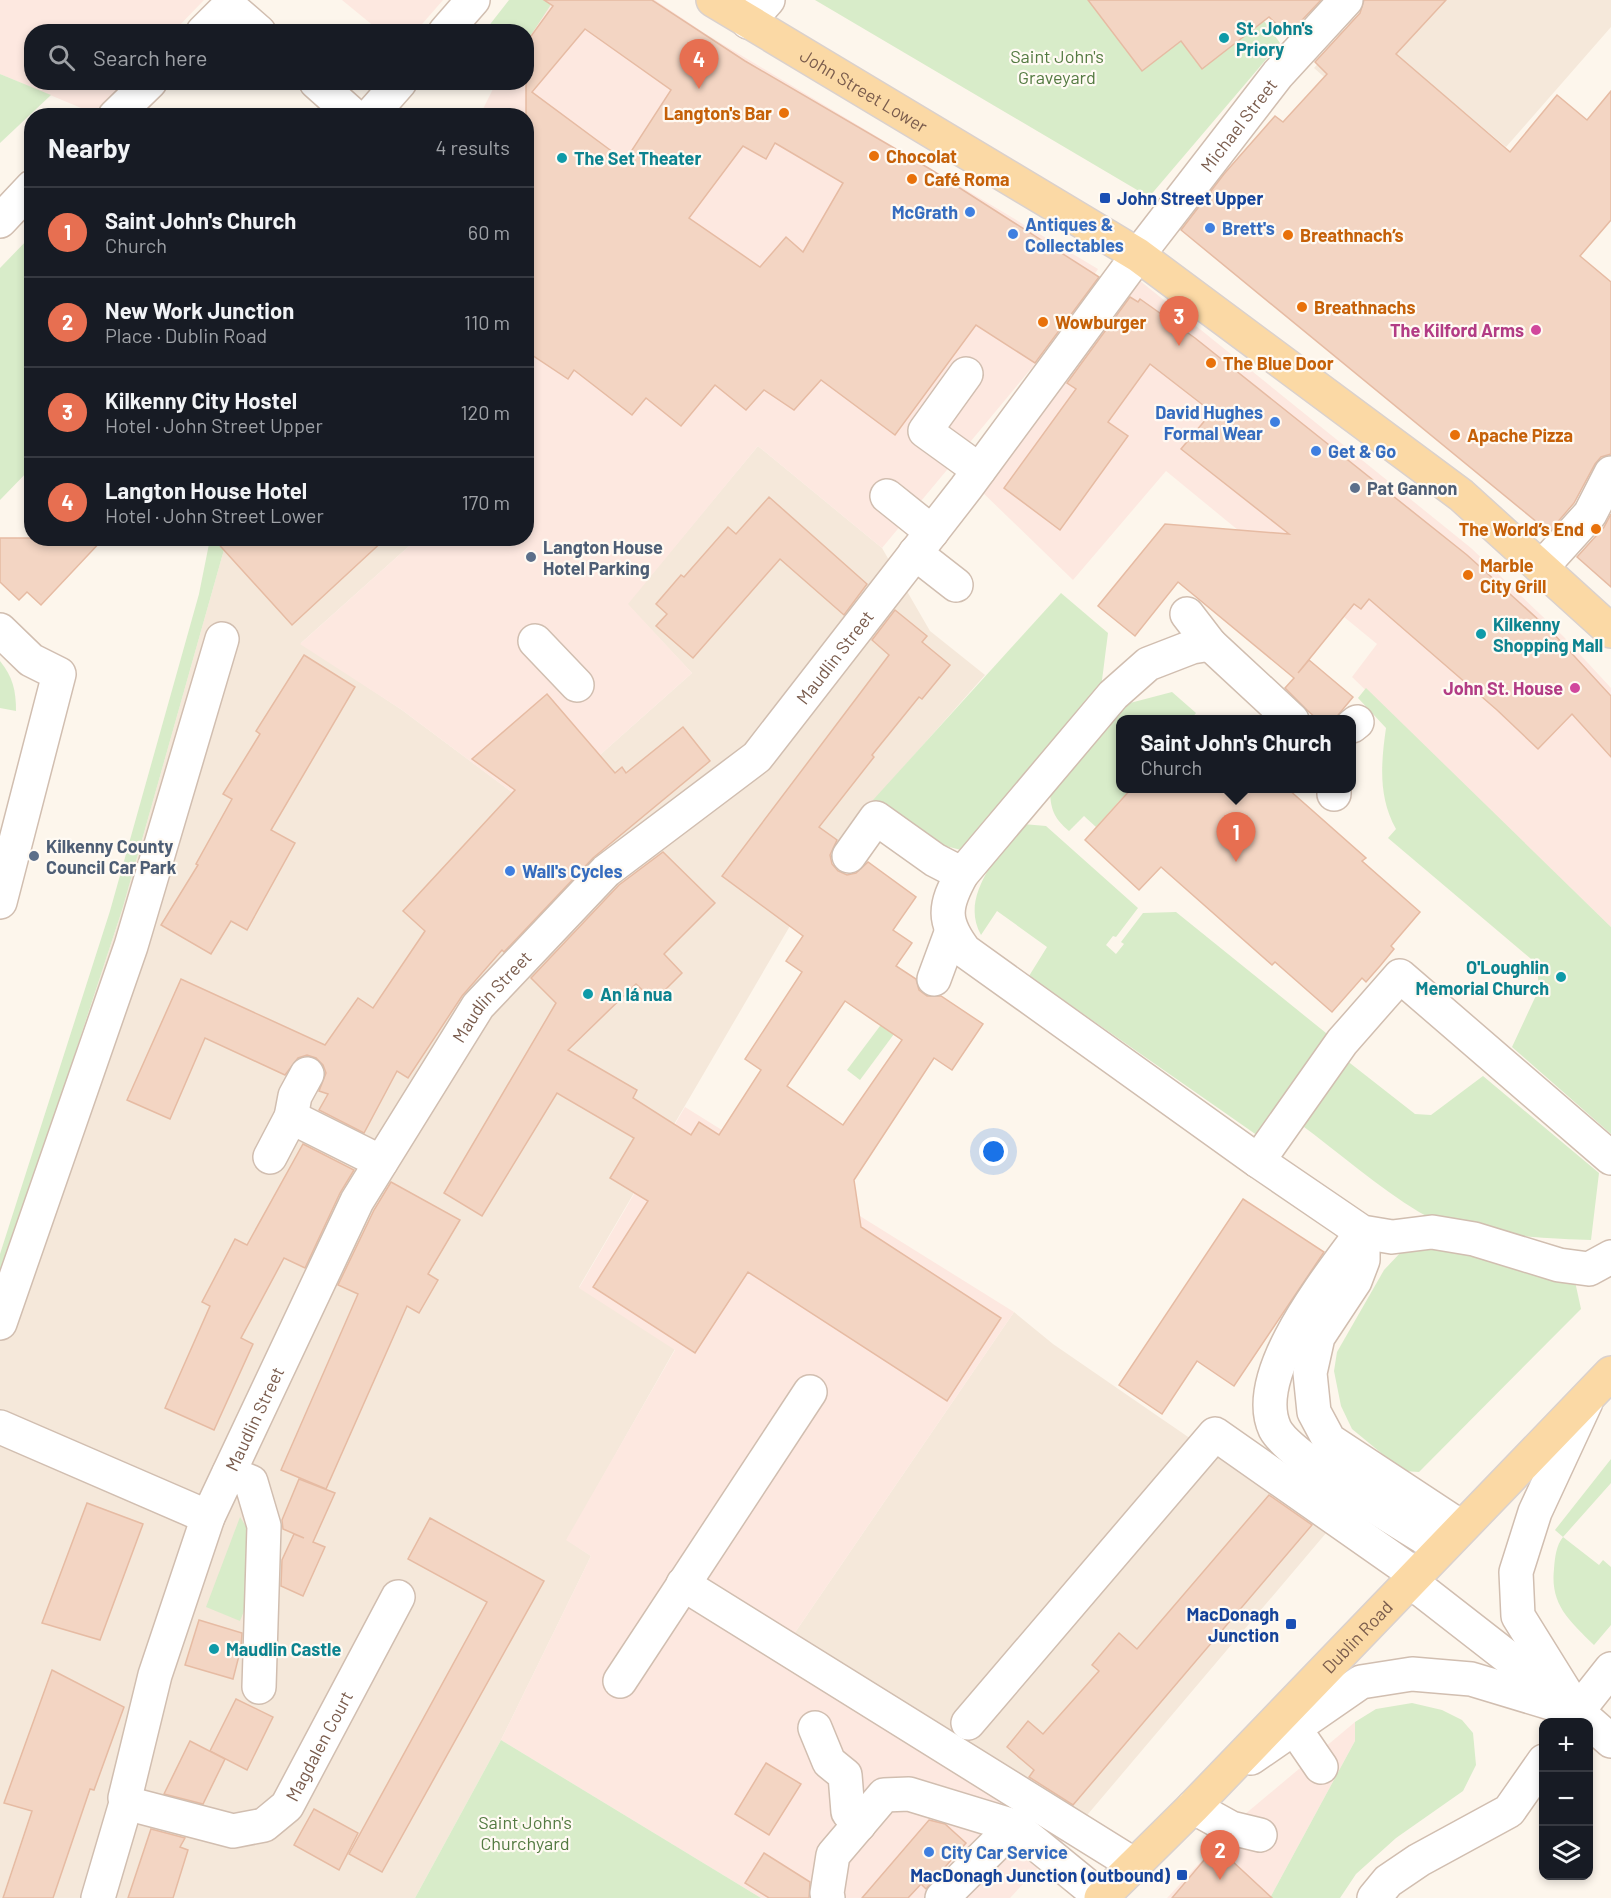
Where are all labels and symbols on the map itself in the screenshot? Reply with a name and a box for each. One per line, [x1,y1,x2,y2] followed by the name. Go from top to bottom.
[1236,17,1313,60] place label: St. John's Priory
[1217,31,1231,45] marker: St. John's Priory
[680,40,718,89] pin: 4
[796,44,932,137] street label: John Street Lower
[1010,45,1104,88] park label: Saint John's Graveyard
[1195,74,1282,176] street label: Michael Street
[664,102,772,124] place label: Langton's Bar
[777,106,791,120] marker: Langton's Bar
[886,145,957,167] place label: Chocolat
[574,147,701,169] place label: The Set Theater
[867,149,881,163] marker: Chocolat
[555,151,569,165] marker: The Set Theater
[924,168,1009,190] place label: Café Roma
[905,172,919,186] marker: Café Roma
[1117,187,1263,209] place label: John Street Upper
[1098,191,1112,205] marker: John Street Upper
[892,201,958,223] place label: McGrath
[963,205,977,219] marker: McGrath
[1025,213,1124,256] place label: Antiques & Collectables
[1222,217,1275,239] place label: Brett's
[1203,221,1217,235] marker: Brett's
[1300,224,1404,246] place label: Breathnach’s
[1006,227,1020,241] marker: Antiques & Collectables
[1281,228,1295,242] marker: Breathnach’s
[1160,296,1198,346] pin: 3
[1314,296,1415,318] place label: Breathnachs
[1295,300,1309,314] marker: Breathnachs
[1055,311,1147,333] place label: Wowburger
[1036,315,1050,329] marker: Wowburger
[1390,319,1524,341] place label: The Kilford Arms
[1529,323,1543,337] marker: The Kilford Arms
[1223,352,1334,374] place label: The Blue Door
[1204,356,1218,370] marker: The Blue Door
[1155,401,1263,444] place label: David Hughes Formal Wear
[1268,415,1282,429] marker: David Hughes Formal Wear
[1467,424,1573,446] place label: Apache Pizza
[1448,428,1462,442] marker: Apache Pizza
[1328,440,1396,462] place label: Get & Go
[1309,444,1323,458] marker: Get & Go
[1367,477,1457,499] place label: Pat Gannon
[1348,481,1362,495] marker: Pat Gannon
[1459,518,1584,540] place label: The World’s End
[1589,522,1603,536] marker: The World’s End
[543,536,663,579] place label: Langton House Hotel Parking
[524,550,538,564] marker: Langton House Hotel Parking
[1480,554,1546,597] place label: Marble City Grill
[1461,568,1475,582] marker: Marble City Grill
[791,606,878,708] street label: Maudlin Street
[1493,613,1603,656] place label: Kilkenny Shopping Mall
[1474,627,1488,641] marker: Kilkenny Shopping Mall
[1443,677,1563,699] place label: John St. House
[1568,681,1582,695] marker: John St. House
[1216,812,1256,862] pin: 1
[46,835,177,878] place label: Kilkenny County Council Car Park
[27,849,41,863] marker: Kilkenny County Council Car Park
[522,860,622,882] place label: Wall's Cycles
[503,864,517,878] marker: Wall's Cycles
[447,946,536,1046] street label: Maudlin Street
[1416,956,1549,999] place label: O'Loughlin Memorial Church
[1554,970,1568,984] marker: O'Loughlin Memorial Church
[600,983,672,1005] place label: An lá nua
[581,987,595,1001] marker: An lá nua
[979,1137,1008,1166] your location
[220,1363,288,1474] street label: Maudlin Street
[1317,1596,1397,1677] street label: Dublin Road
[1187,1603,1279,1646] place label: MacDonagh Junction
[1284,1617,1298,1631] marker: MacDonagh Junction
[226,1638,341,1660] place label: Maudlin Castle
[207,1642,221,1656] marker: Maudlin Castle
[281,1687,357,1805] street label: Magdalen Court
[478,1811,572,1854] park label: Saint John's Churchyard
[1200,1830,1240,1880] pin: 2
[941,1841,1068,1863] place label: City Car Service
[922,1845,936,1859] marker: City Car Service
[910,1864,1171,1886] place label: MacDonagh Junction (outbound)
[1175,1868,1189,1882] marker: MacDonagh Junction (outbound)

